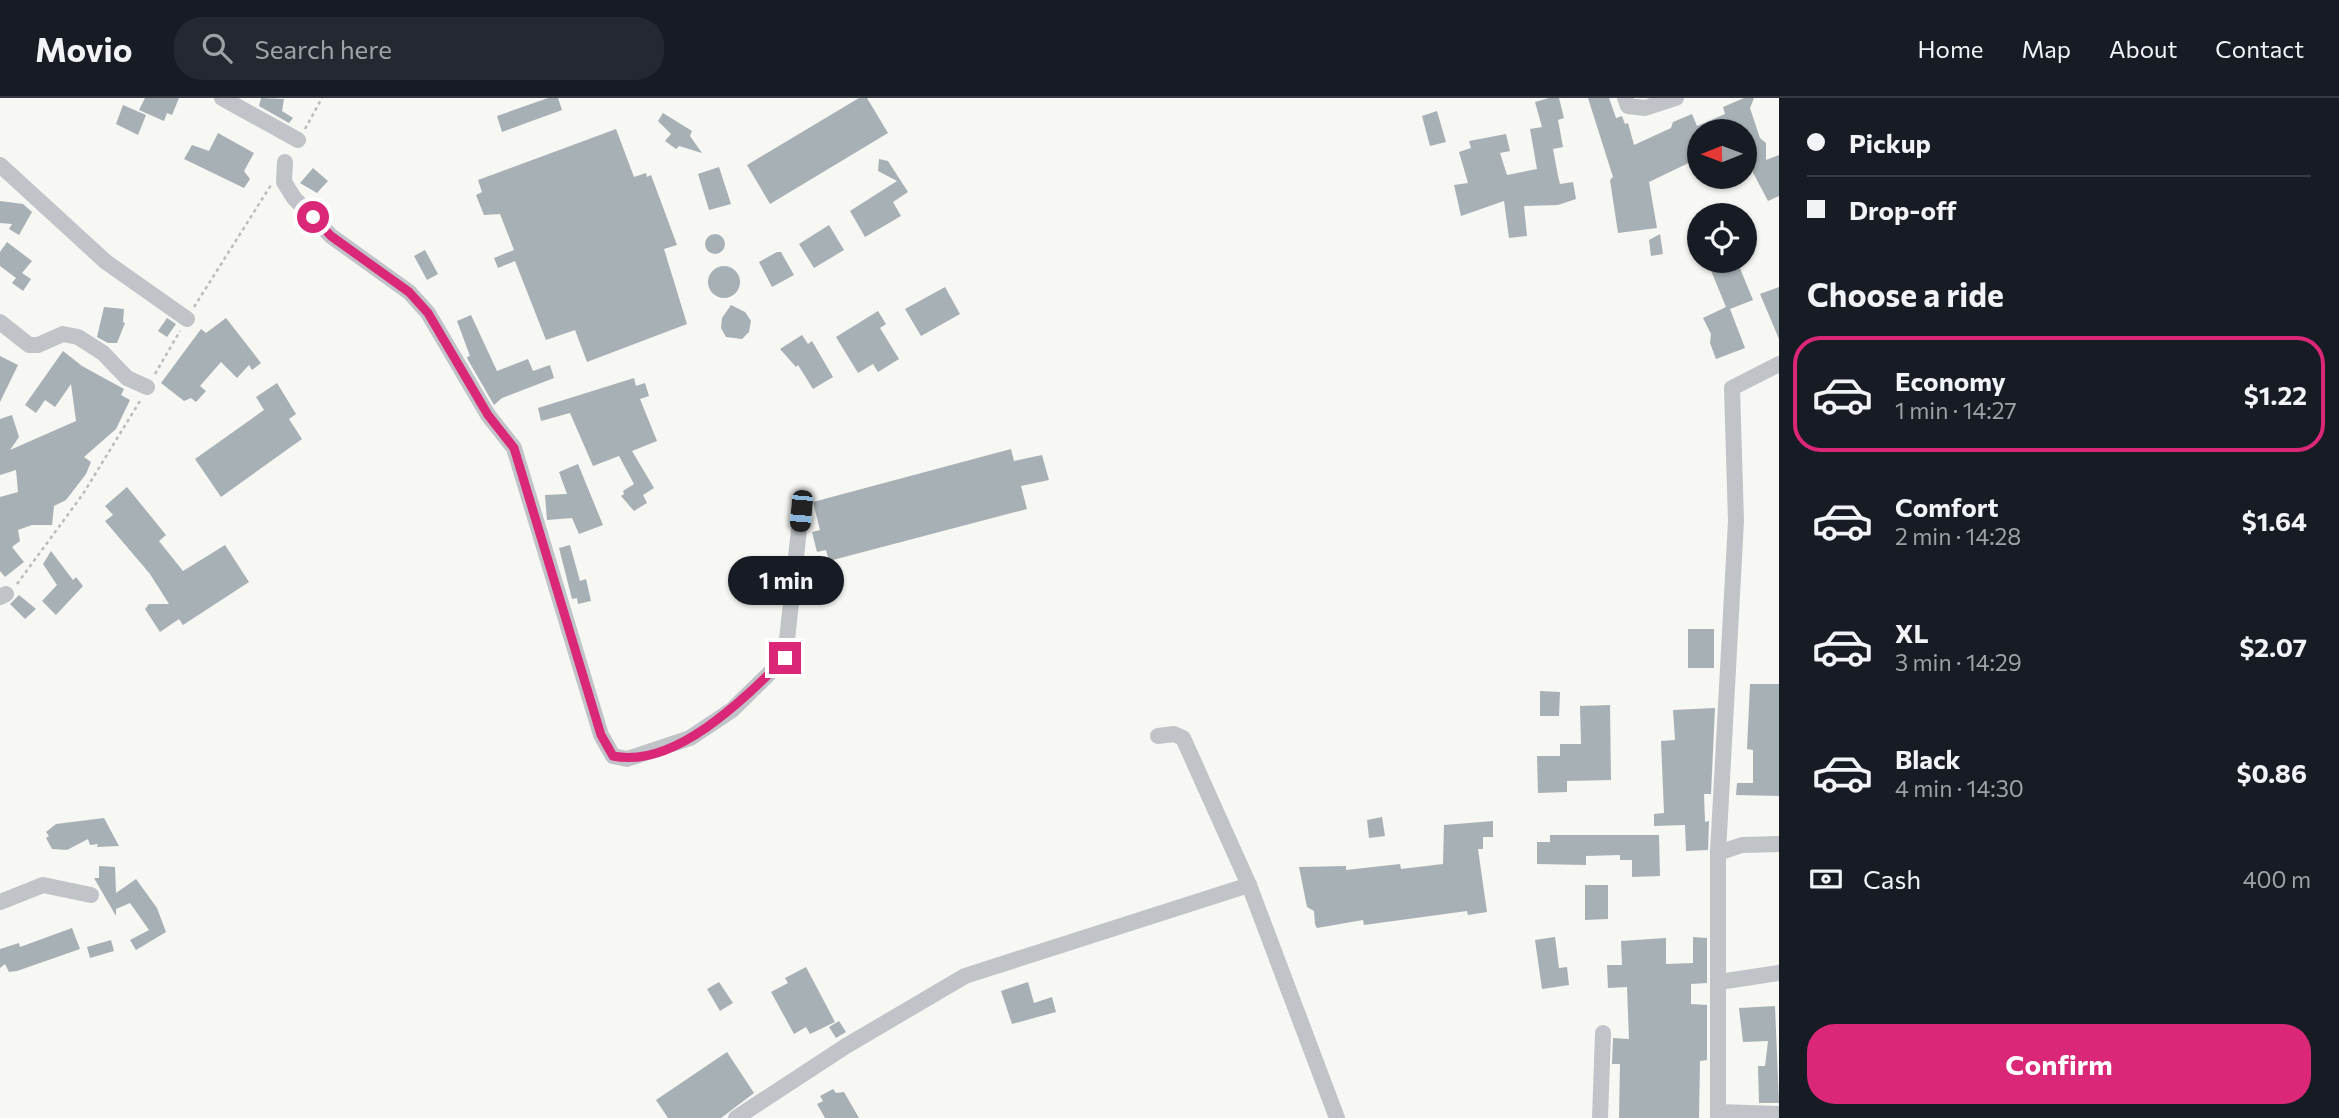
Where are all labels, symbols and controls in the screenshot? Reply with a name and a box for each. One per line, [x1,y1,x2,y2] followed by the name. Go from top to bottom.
[174,17,664,80] search box
[35,28,132,69] text: Movio
[198,29,236,67] icon: search
[254,33,392,64] text: Search here
[1918,34,1984,63] text: Home
[2022,34,2071,63] text: Map
[2109,34,2177,63] text: About
[2215,34,2304,63] text: Contact
[1687,119,1757,189] north arrow
[1687,119,1757,273] map controls
[1849,127,1931,158] text: Pickup
[1849,194,1956,225] text: Drop-off
[297,201,329,233] route start
[1687,203,1757,273] button: locate
[1807,274,2004,314] text: Choose a ride
[1811,363,1874,426] icon: car
[1895,365,2006,396] text: Economy
[2244,379,2307,410] text: $1.22
[1895,396,2017,424] text: 1 min · 14:27
[789,489,814,533] car
[1811,489,1874,552] icon: car
[1895,491,1998,522] text: Comfort
[2242,505,2307,536] text: $1.64
[1895,522,2021,550] text: 2 min · 14:28
[727,556,843,606] callout: 1 min
[759,566,813,594] text: 1 min
[1811,615,1874,678] icon: car
[1895,617,1929,648] text: XL
[2239,631,2307,662] text: $2.07
[769,642,801,674] route end
[1895,648,2022,676] text: 3 min · 14:29
[1811,741,1874,804] icon: car
[1895,743,1961,774] text: Black
[2237,757,2307,788] text: $0.86
[1895,774,2024,802] text: 4 min · 14:30
[1807,860,1845,898] icon: cash
[1863,863,1921,894] text: Cash
[2243,865,2311,893] text: 400 m
[1807,1024,2311,1104] button: Confirm

